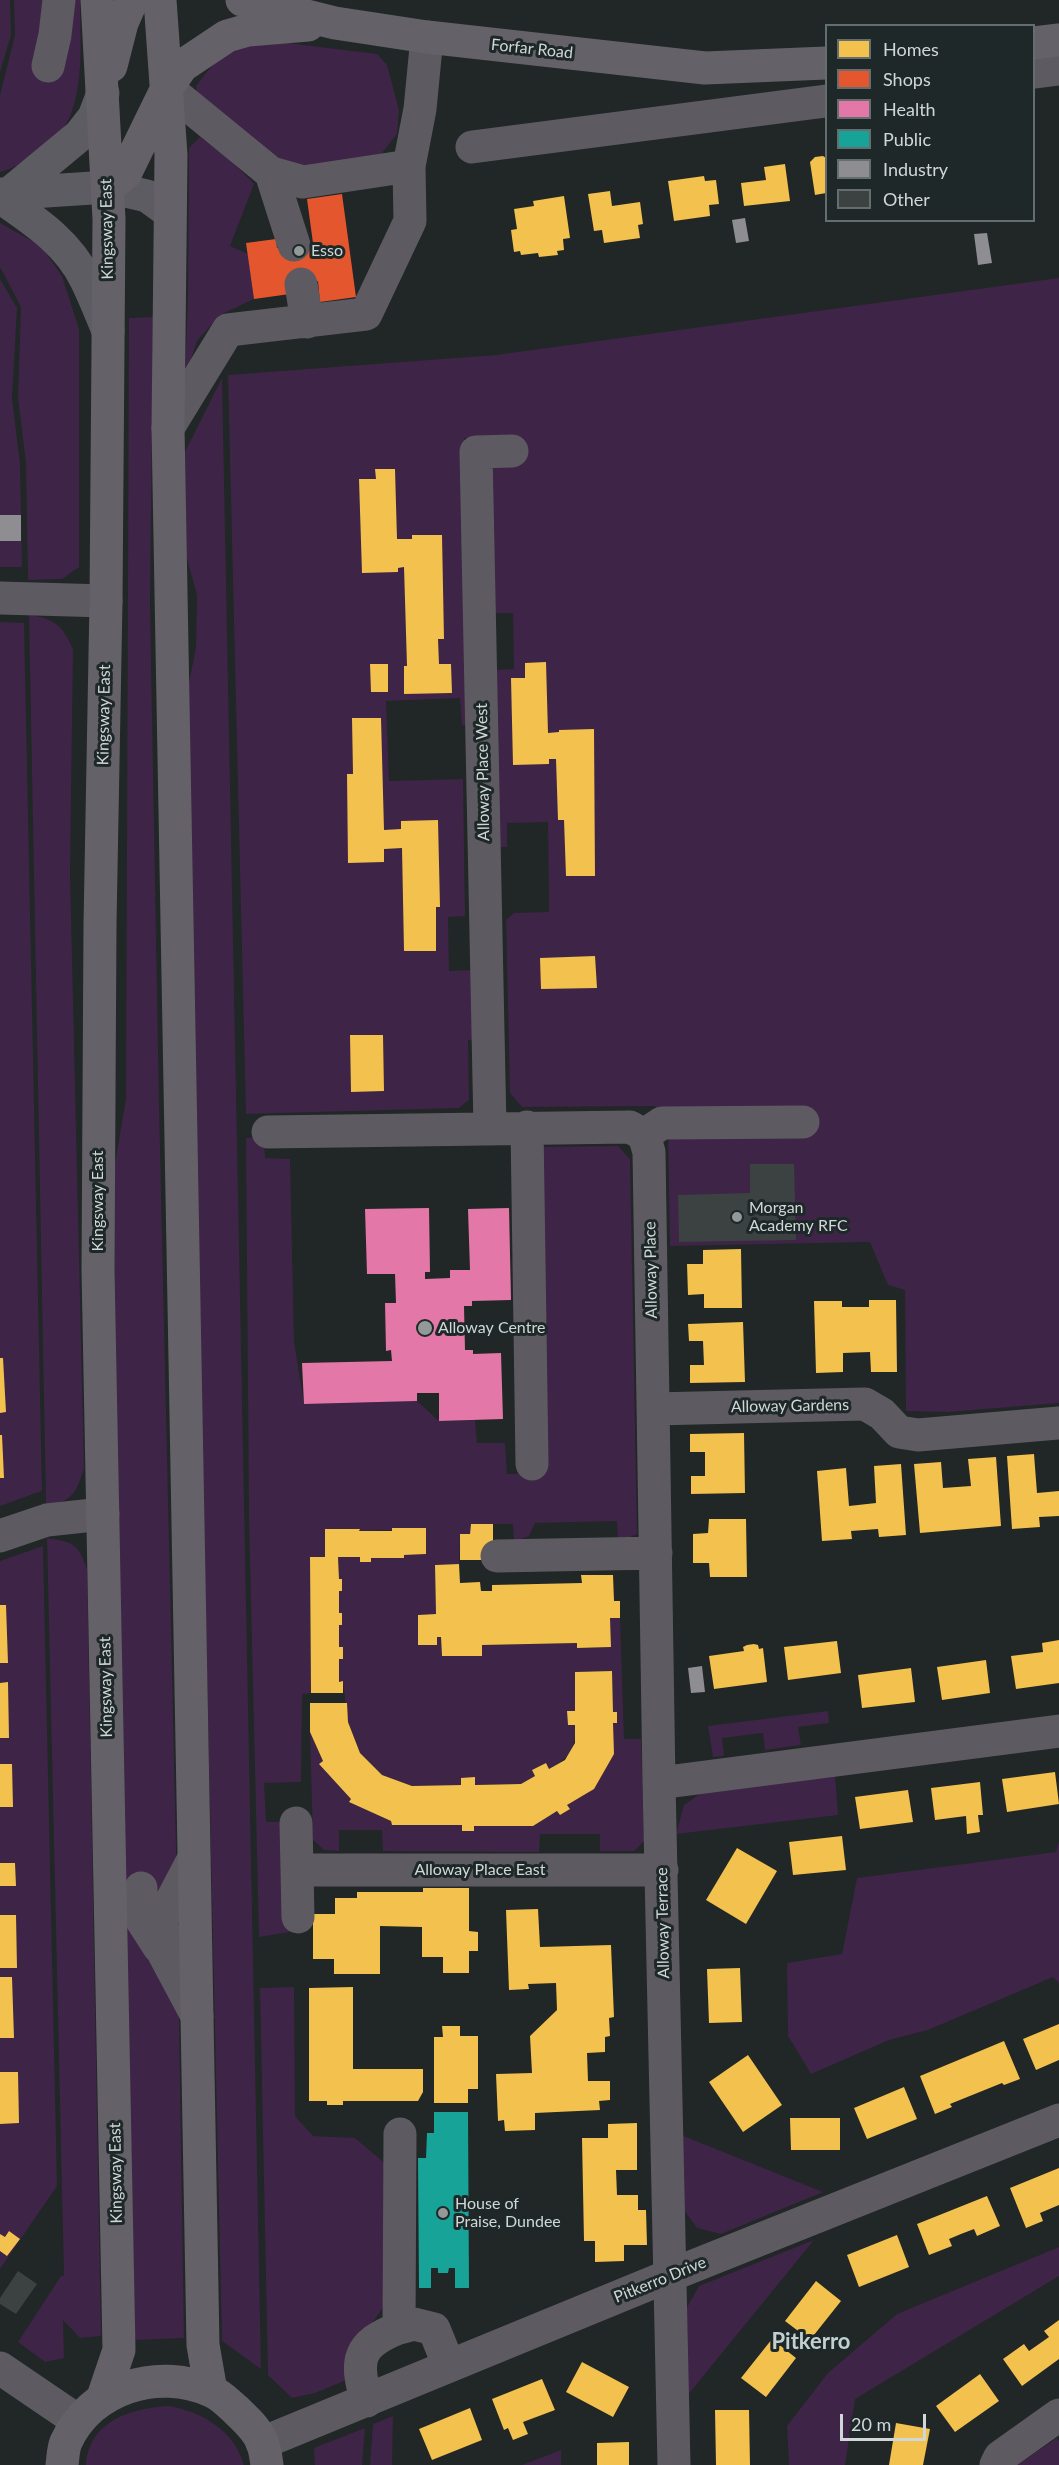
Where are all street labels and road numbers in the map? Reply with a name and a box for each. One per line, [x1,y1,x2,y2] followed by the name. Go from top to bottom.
[490,35,574,63] street label: Forfar Road
[97,178,117,280] street label: Kingsway East
[94,664,114,766] street label: Kingsway East
[472,703,494,841] street label: Alloway Place West
[88,1151,108,1251] street label: Kingsway East
[641,1221,661,1319] street label: Alloway Place
[731,1395,849,1417] street label: Alloway Gardens
[96,1636,116,1738] street label: Kingsway East
[415,1860,545,1880] street label: Alloway Place East
[652,1867,674,1979] street label: Alloway Terrace
[106,2122,126,2224] street label: Kingsway East
[611,2253,709,2307] street label: Pitkerro Drive

